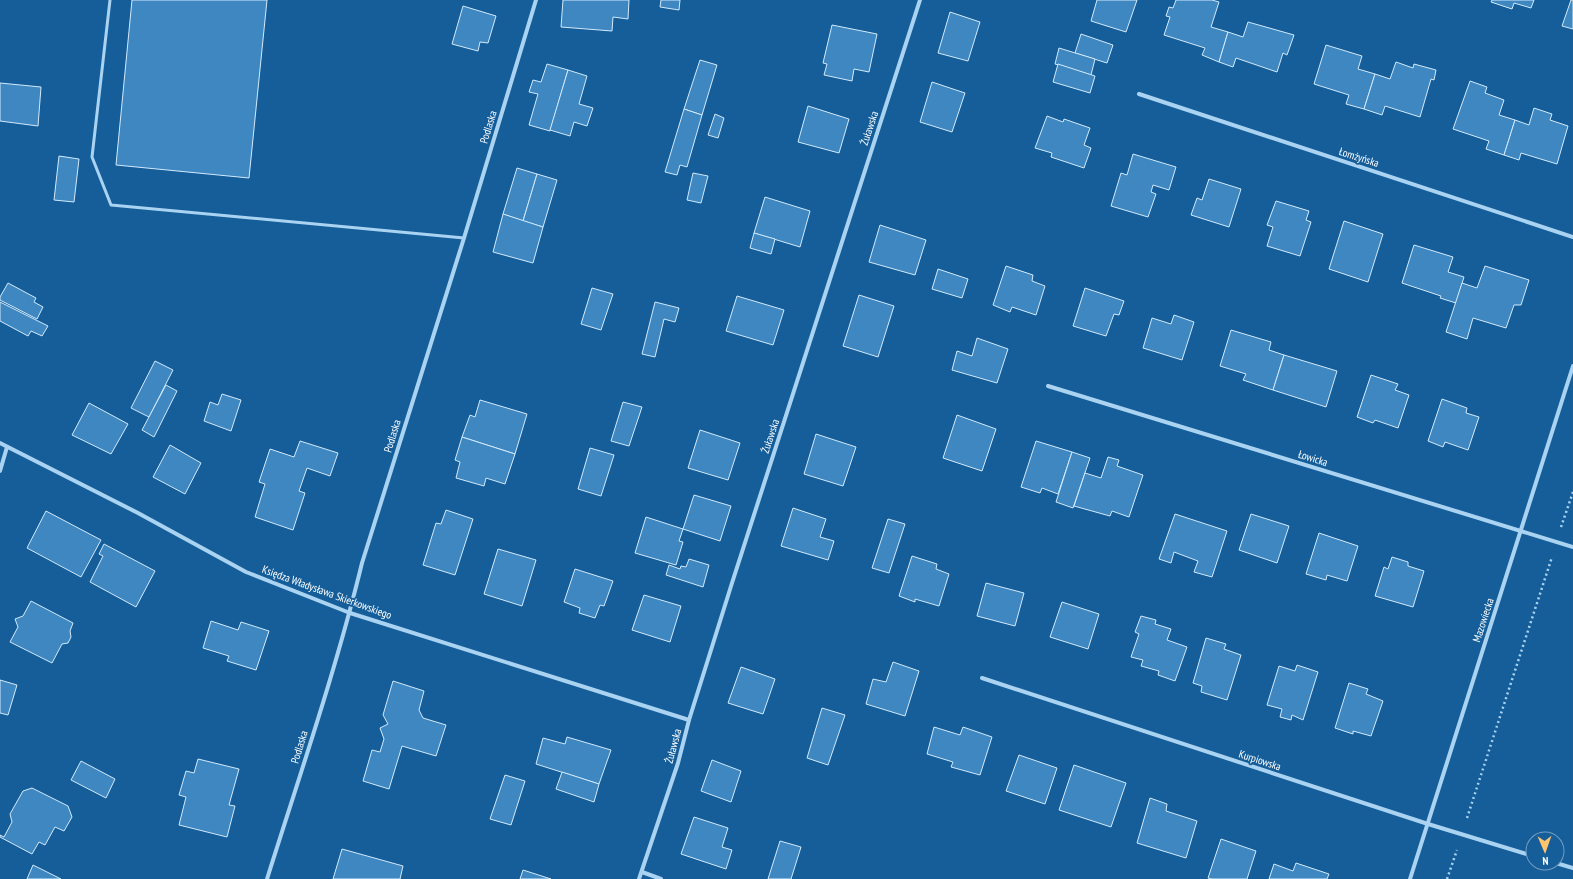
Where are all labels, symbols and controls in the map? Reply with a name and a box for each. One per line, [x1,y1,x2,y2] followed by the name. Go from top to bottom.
[476,109,500,145] street label: Podlaska
[857,109,881,147] street label: Żuławska
[1337,144,1381,170] street label: Łomżyńska
[758,417,782,455] street label: Żuławska
[380,418,404,454] street label: Podlaska
[1296,447,1330,469] street label: Łowicka
[260,562,394,622] street label: Księdza Władysława Skierkowskiego
[1469,596,1497,644] street label: Mazowiecka
[662,727,684,765] street label: Żuławska
[287,729,311,765] street label: Podlaska
[1237,747,1283,773] street label: Kurpiowska
[1525,831,1565,871] north arrow
[1542,854,1549,868] text: N

